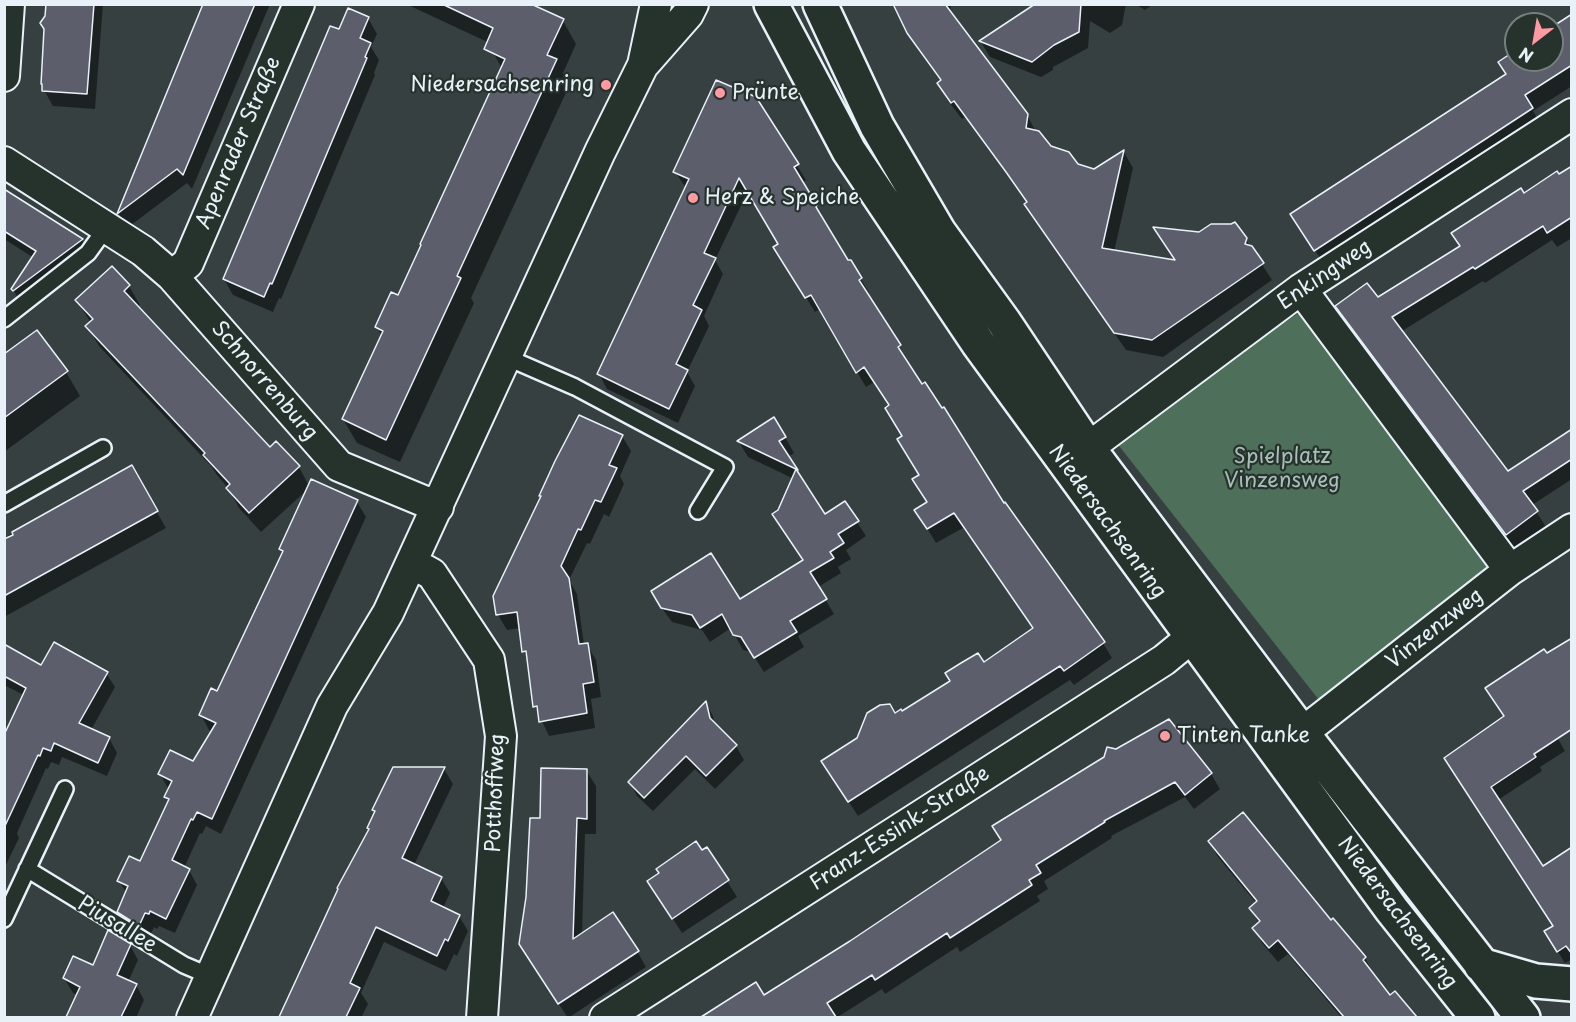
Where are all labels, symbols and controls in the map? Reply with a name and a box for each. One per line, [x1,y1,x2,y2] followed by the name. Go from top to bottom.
[1504,12,1564,72] north arrow
[1514,42,1537,69] text: N
[191,53,287,233] street label: Apenrader Straße
[410,72,594,98] place label: Niedersachsenring
[599,78,613,92] marker: Niedersachsenring
[732,80,799,106] place label: Prünte
[713,86,727,100] marker: Prünte
[705,185,859,211] place label: Herz & Speiche
[686,191,700,205] marker: Herz & Speiche
[1273,234,1377,316] street label: Enkingweg
[205,316,323,446] street label: Schnorrenburg
[1043,440,1171,604] street label: Niedersachsenring
[1224,444,1340,494] park label: Spielplatz Vinzensweg
[1381,583,1489,675] street label: Vinzenzweg
[1177,723,1310,749] place label: Tinten Tanke
[1158,729,1172,743] marker: Tinten Tanke
[481,733,511,853] street label: Potthoffweg
[805,761,995,897] street label: Franz-Essink-Straße
[1332,832,1462,994] street label: Niedersachsenring
[73,892,161,958] street label: Piusallee

